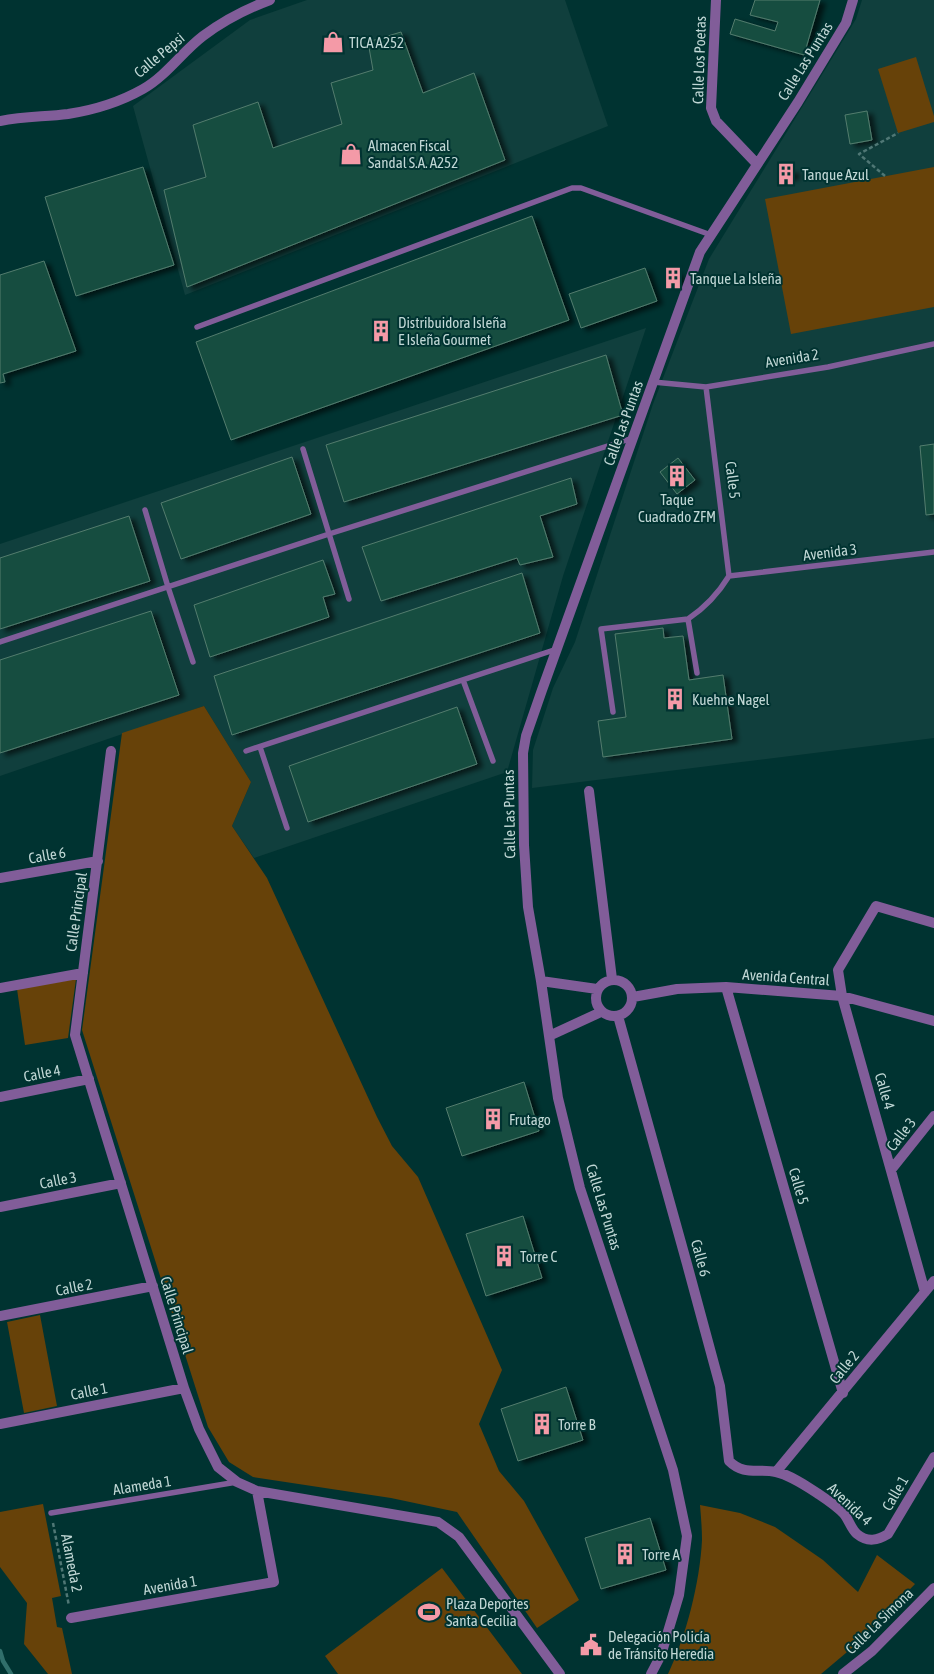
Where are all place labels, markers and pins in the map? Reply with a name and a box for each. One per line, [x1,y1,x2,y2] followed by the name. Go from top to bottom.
[320,29,346,55] shop icon: TICA A252
[349,34,404,51] place label: TICA A252
[368,137,458,171] place label: Almacen Fiscal Sandal S.A. A252
[338,141,364,167] shop icon: Almacen Fiscal Sandal S.A. A252
[773,161,799,187] building icon: Tanque Azul
[802,166,869,183] place label: Tanque Azul
[660,265,686,291] building icon: Tanque La Isleña
[690,270,782,287] place label: Tanque La Isleña
[398,314,506,348] place label: Distribuidora Isleña E Isleña Gourmet
[368,318,394,344] building icon: Distribuidora Isleña E Isleña Gourmet
[664,463,690,489] building icon: Taque Cuadrado ZFM
[638,491,716,525] place label: Taque Cuadrado ZFM
[662,686,688,712] building icon: Kuehne Nagel
[692,691,769,708] place label: Kuehne Nagel
[480,1106,506,1132] building icon: Frutago
[509,1111,551,1128] place label: Frutago
[491,1243,517,1269] building icon: Torre C
[520,1248,557,1265] place label: Torre C
[529,1411,555,1437] building icon: Torre B
[558,1416,596,1433] place label: Torre B
[612,1541,638,1567] building icon: Torre A
[642,1546,680,1563] place label: Torre A
[446,1595,529,1629] place label: Plaza Deportes Santa Cecilia
[416,1599,442,1625] sports icon: Plaza Deportes Santa Cecilia
[608,1628,714,1662] place label: Delegación Policía de Tránsito Heredia
[578,1632,604,1658] public building icon: Delegación Policía de Tránsito Heredia

